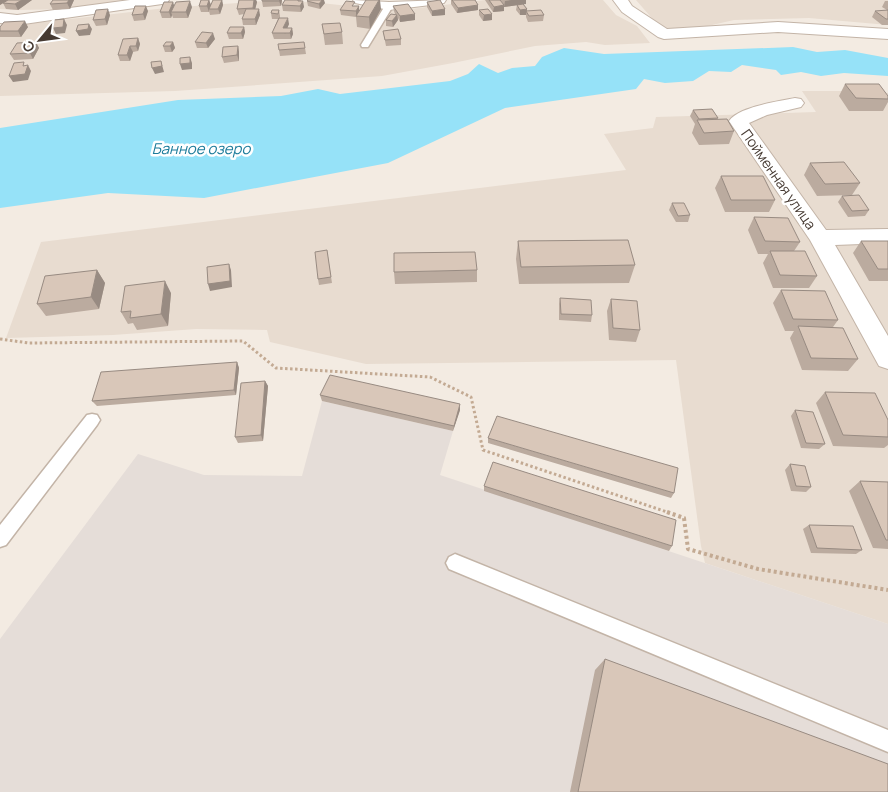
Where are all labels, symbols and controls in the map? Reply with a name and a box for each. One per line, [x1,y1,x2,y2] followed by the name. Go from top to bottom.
[15,15,65,65] north arrow
[17,37,39,56] text: С
[737,125,821,233] street label: Пойменная улица
[152,138,251,159] water label: Банное озеро

